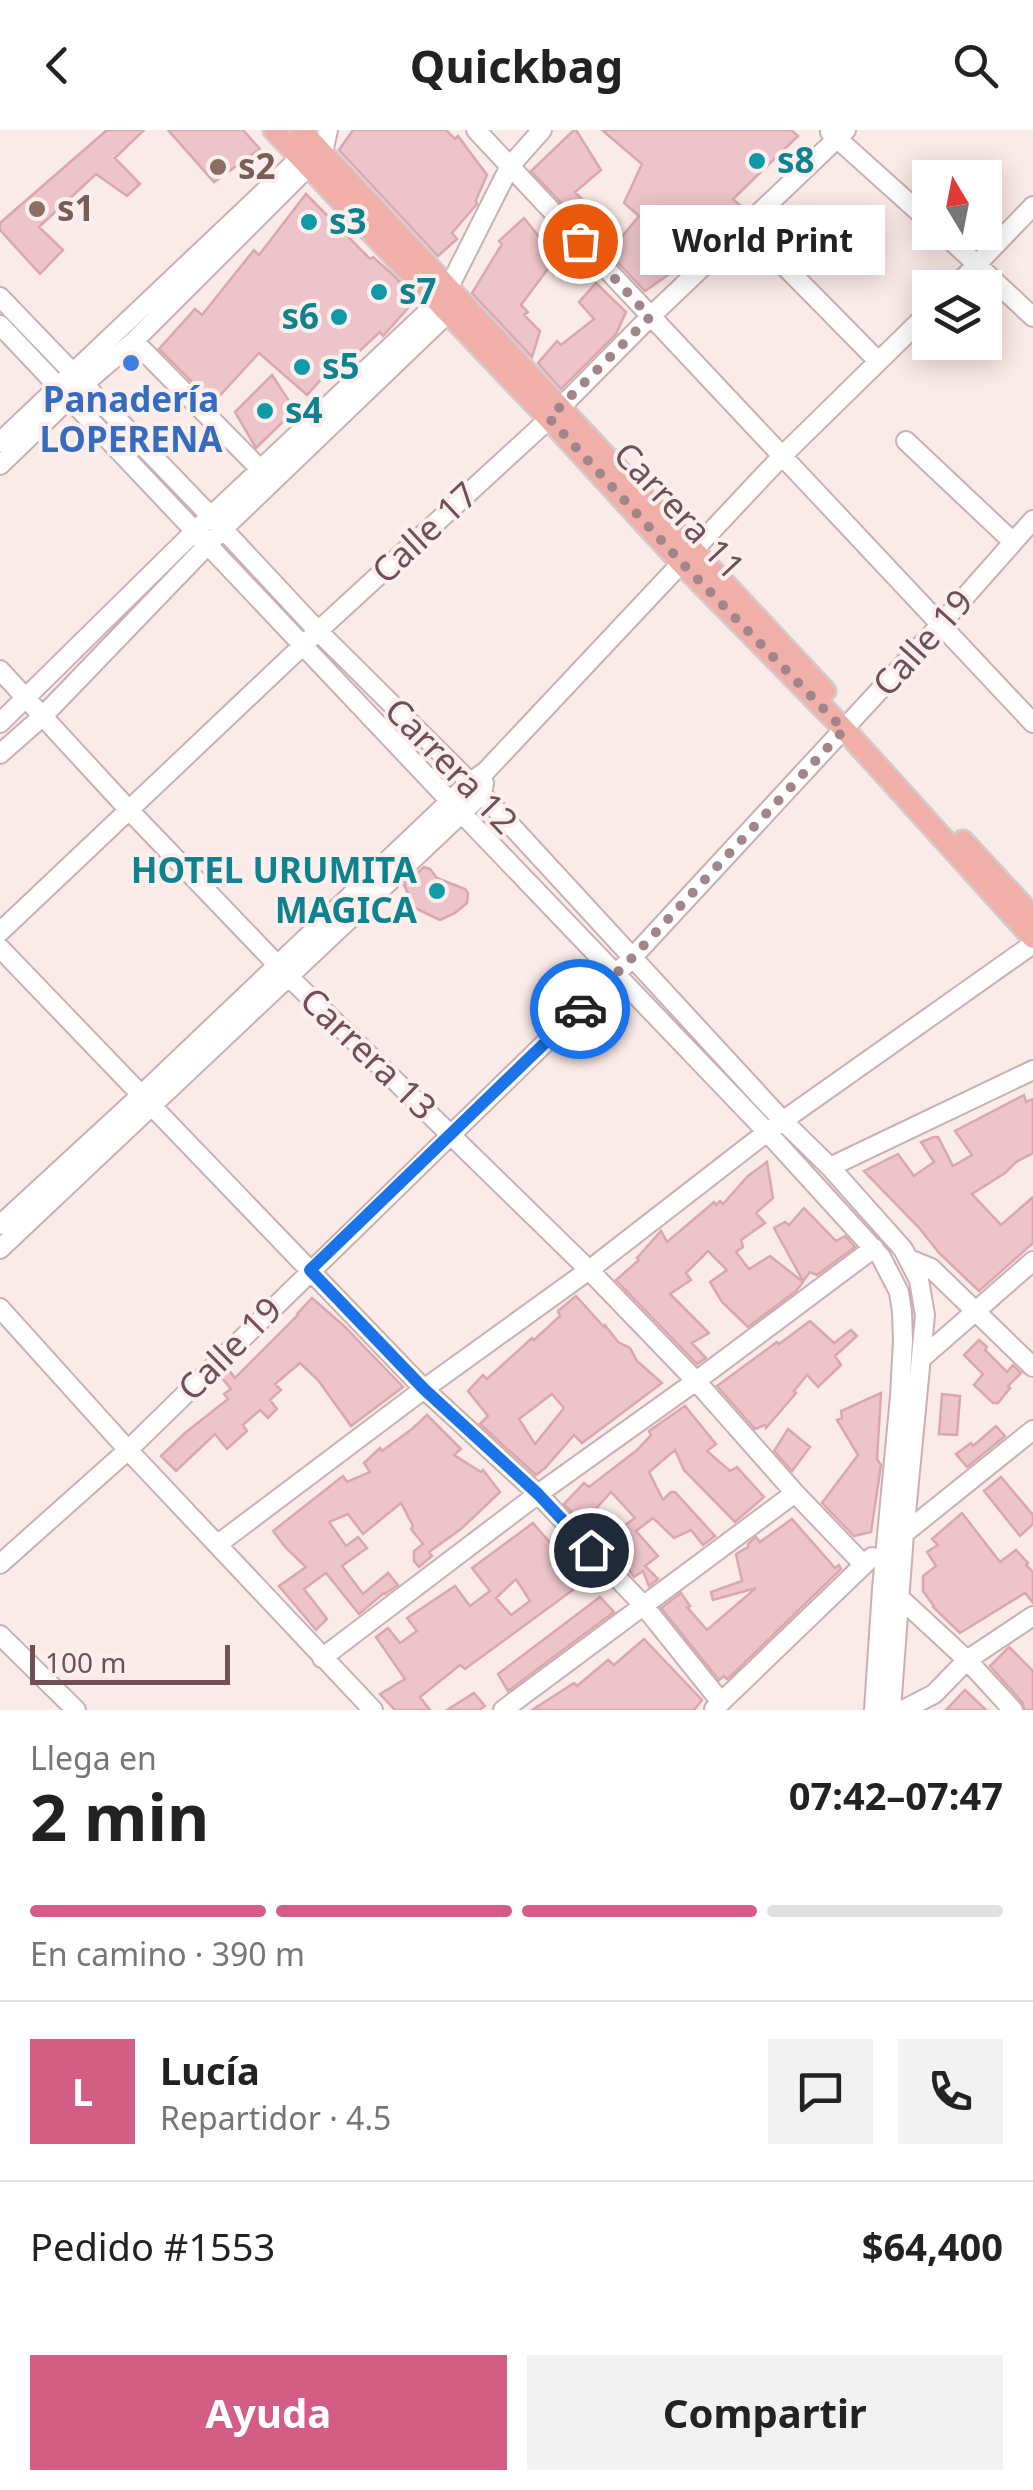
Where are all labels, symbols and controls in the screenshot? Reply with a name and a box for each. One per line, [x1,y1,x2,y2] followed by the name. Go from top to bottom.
[410,35,623,96] text: Quickbag
[30,38,85,93] icon: back
[948,38,1003,93] icon: search
[777,136,815,183] place label: s8
[238,142,276,189] place label: s2
[746,150,768,172] marker: s8
[207,156,229,178] marker: s2
[912,160,1002,250] north arrow
[912,160,1002,360] map controls
[57,184,95,231] place label: s1
[329,197,367,244] place label: s3
[26,198,48,220] marker: s1
[538,199,623,284] pin
[640,206,885,276] callout: World Print
[298,211,320,233] marker: s3
[553,214,608,269] icon: bag
[672,218,853,261] text: World Print
[399,267,437,314] place label: s7
[912,270,1002,360] button: layers
[368,281,390,303] marker: s7
[281,292,319,339] place label: s6
[328,306,350,328] marker: s6
[322,342,360,389] place label: s5
[120,352,142,374] marker: Panadería LOPERENA
[291,356,313,378] marker: s5
[39,375,223,462] place label: Panadería LOPERENA
[285,386,323,433] place label: s4
[254,400,276,422] marker: s4
[604,431,756,589] street label: Carrera 11
[361,471,487,593] street label: Calle 17
[861,578,982,706] street label: Calle 19
[375,687,529,843] street label: Carrera 12
[131,846,418,933] place label: HOTEL URUMITA MAGICA
[426,880,448,902] marker: HOTEL URUMITA MAGICA
[530,959,630,1059] courier
[291,976,447,1130] street label: Carrera 13
[553,982,608,1037] icon: car
[167,1286,291,1410] street label: Calle 19
[549,1508,634,1593] pin
[564,1523,619,1578] icon: home
[30,1640,230,1684] scale bar
[45,1643,127,1681] text: 100 m
[30,1736,157,1779] text: Llega en
[789,1769,1003,1821] text: 07:42–07:47
[30,1772,209,1860] text: 2 min
[30,1932,305,1975] text: En camino · 390 m
[768,2039,873,2144] button: chat
[898,2039,1003,2144] button: phone
[160,2044,260,2096] text: Lucía
[72,2065,93,2117] text: L
[160,2096,391,2139] text: Repartidor · 4.5
[30,2220,275,2272] text: Pedido #1553
[862,2220,1003,2272] text: $64,400
[30,2355,507,2470] button: Ayuda
[527,2355,1003,2470] button: Compartir

